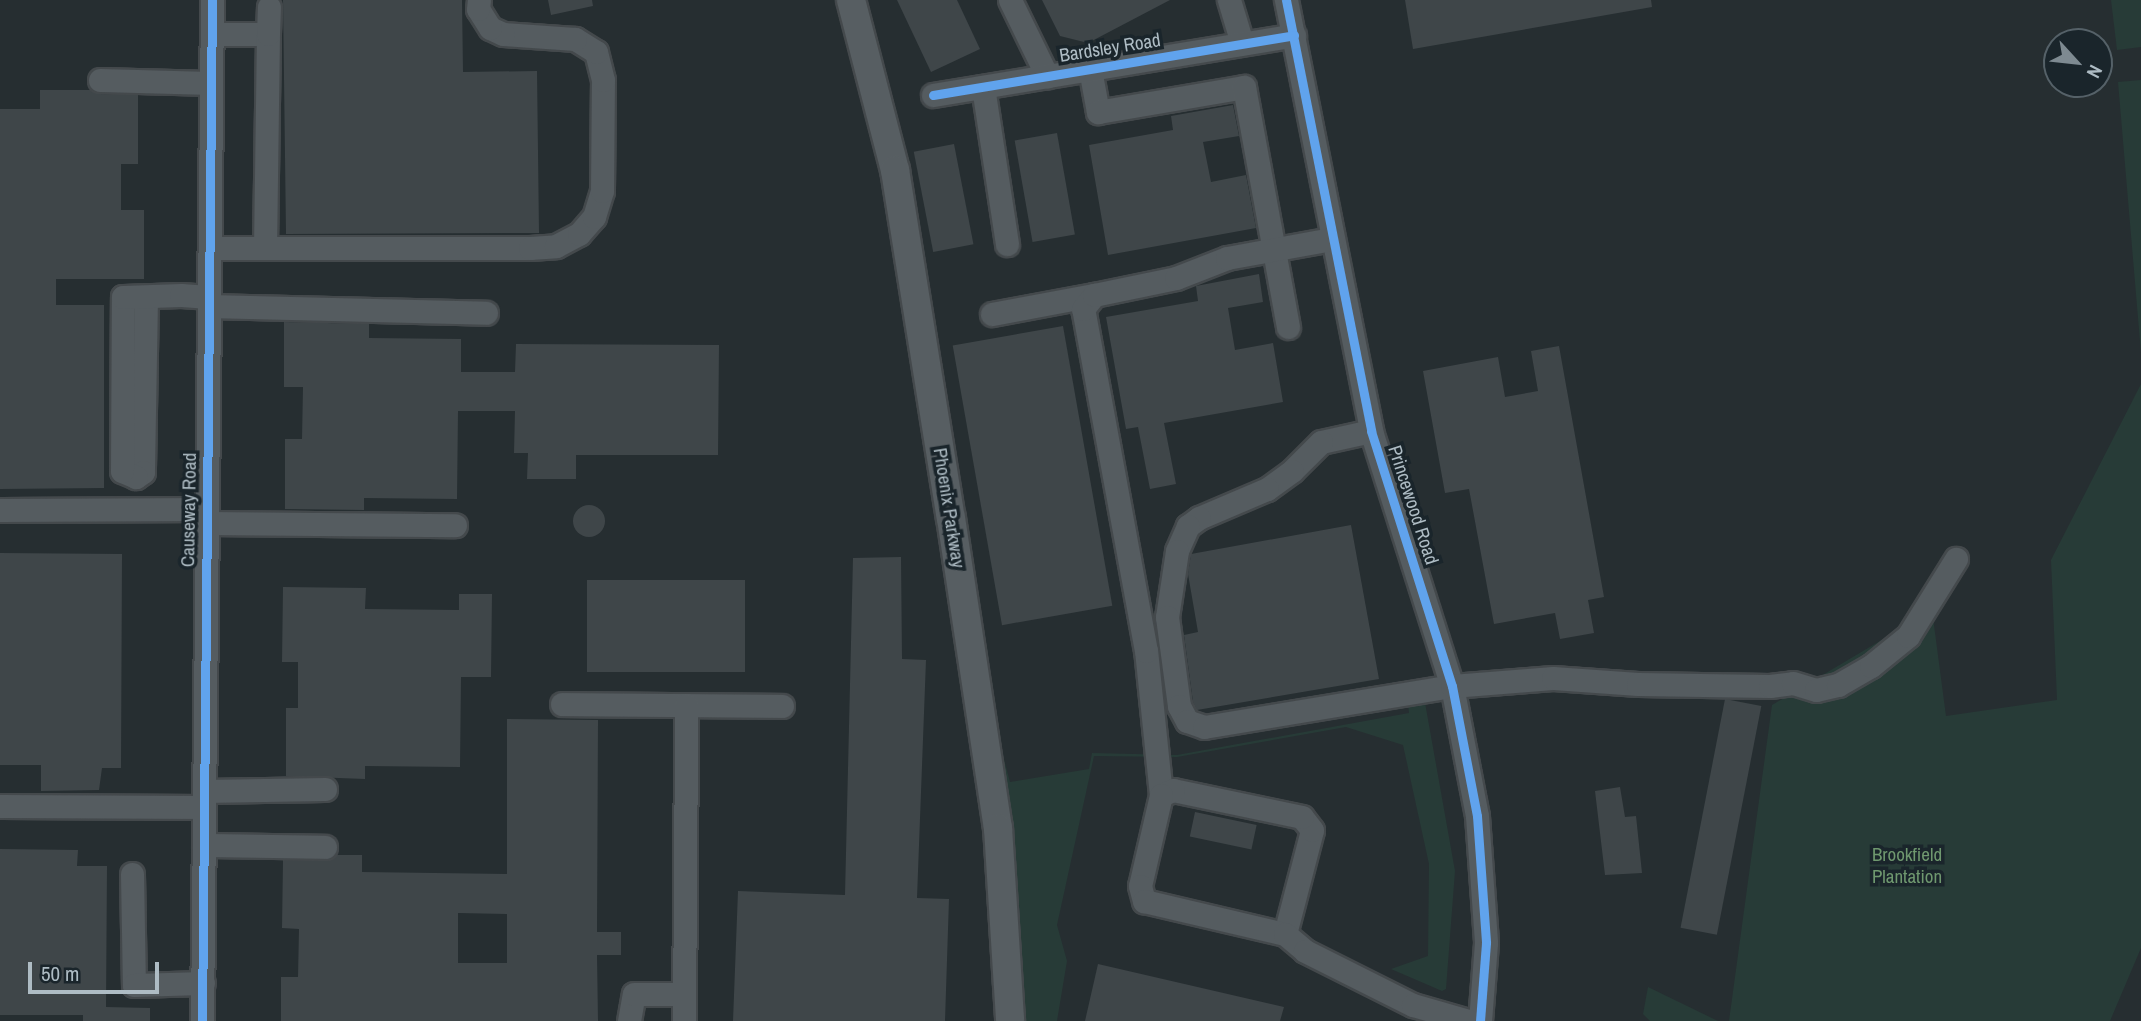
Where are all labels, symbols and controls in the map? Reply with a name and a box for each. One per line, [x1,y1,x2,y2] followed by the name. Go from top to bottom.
[2043,28,2113,98] north arrow
[1058,29,1162,67] street label: Bardsley Road
[2081,61,2109,83] text: N
[1383,443,1443,567] street label: Princewood Road
[928,446,970,570] street label: Phoenix Parkway
[177,453,201,567] street label: Causeway Road
[1872,844,1942,888] park label: Brookfield Plantation
[32,948,163,992] scale bar
[41,959,79,988] text: 50 m

